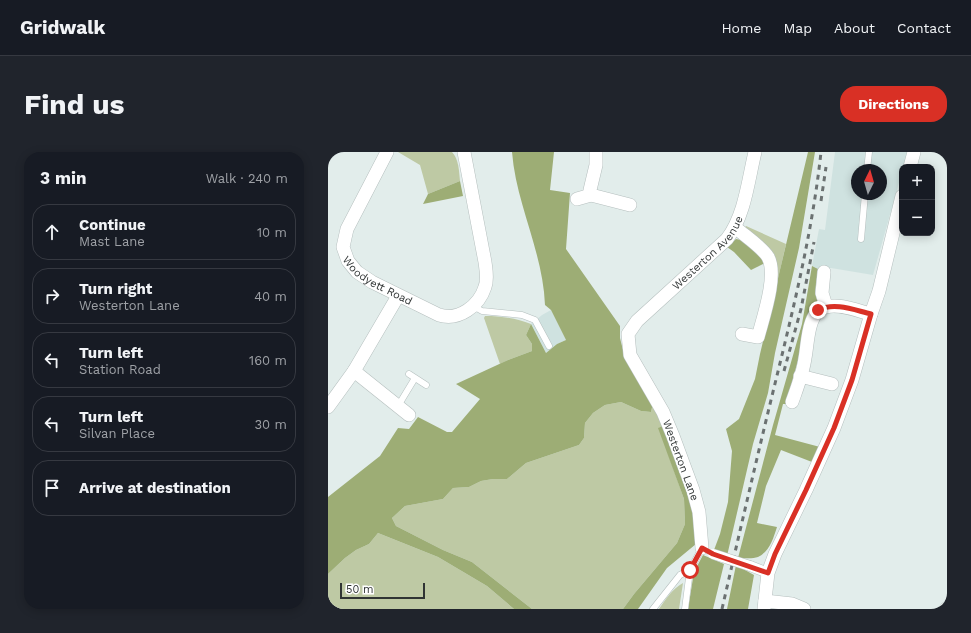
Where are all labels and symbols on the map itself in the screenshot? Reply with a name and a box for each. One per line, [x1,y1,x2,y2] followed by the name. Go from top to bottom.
[851,164,887,200] north arrow
[670,214,746,293] street label: Westerton Avenue
[340,254,414,308] street label: Woodyett Road
[809,301,827,319] route end
[660,418,701,502] street label: Westerton Lane
[681,561,699,579] route start
[340,581,425,600] scale bar

